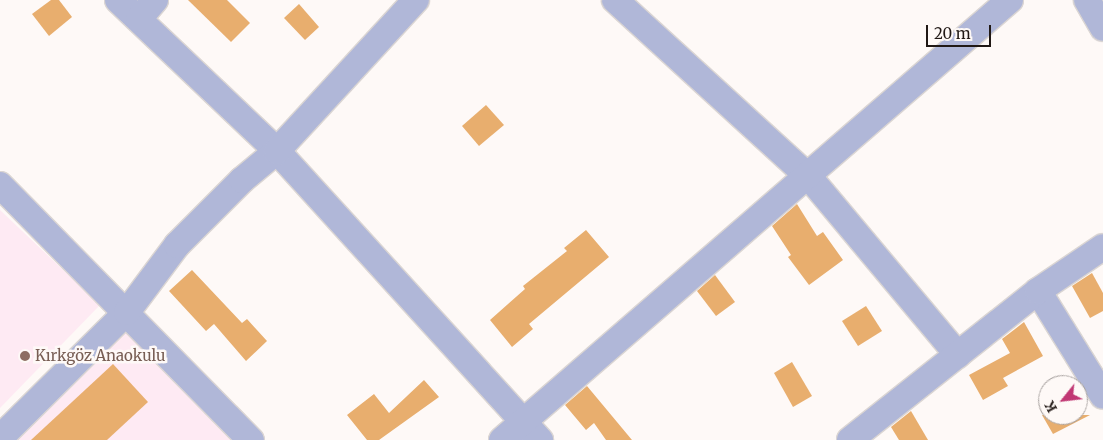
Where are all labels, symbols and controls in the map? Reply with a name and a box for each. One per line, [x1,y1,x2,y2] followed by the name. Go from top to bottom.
[928,15,993,47] scale bar
[934,24,971,43] text: 20 m
[35,347,165,365] place label: Kırkgöz Anaokulu
[19,350,31,362] marker: Kırkgöz Anaokulu
[1038,375,1088,425] north arrow
[1040,398,1061,416] text: K

